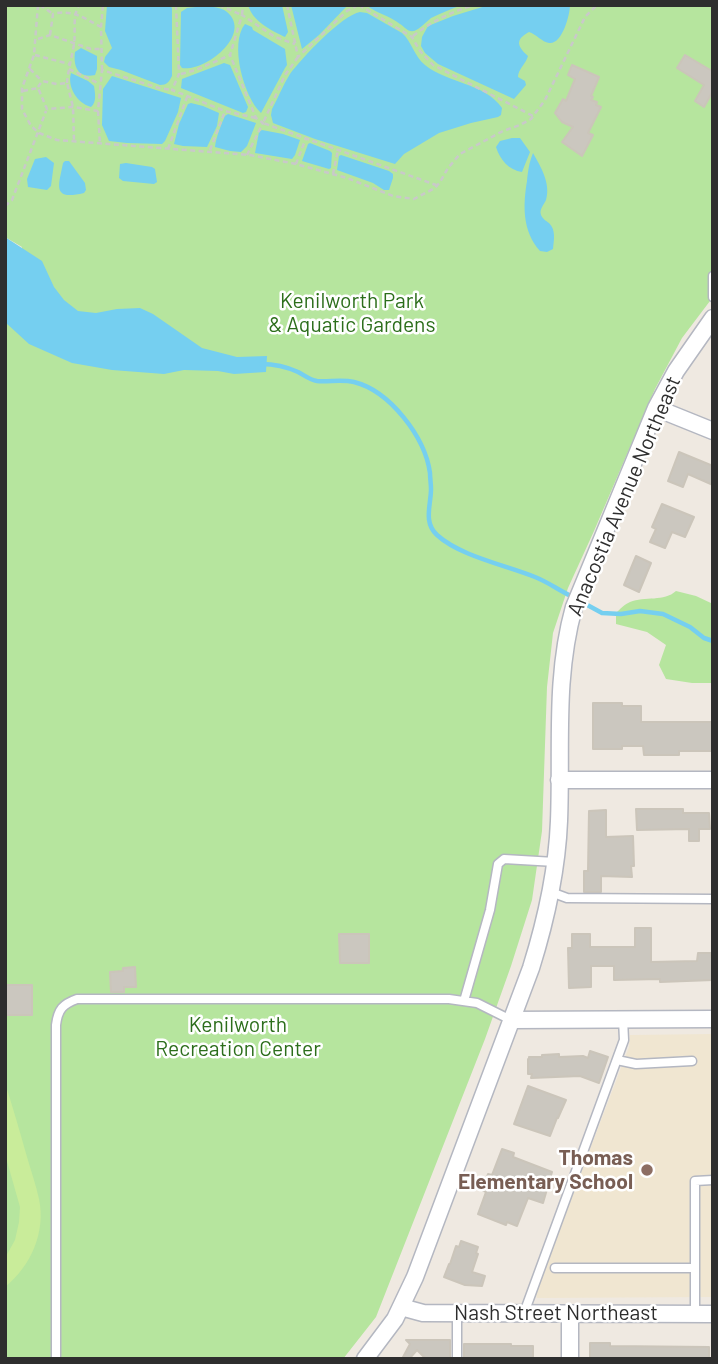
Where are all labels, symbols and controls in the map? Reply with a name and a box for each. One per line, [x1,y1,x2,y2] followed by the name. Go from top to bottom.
[268,288,436,338] park label: Kenilworth Park & Aquatic Gardens
[562,372,686,620] street label: Anacostia Avenue Northeast
[155,1012,321,1062] park label: Kenilworth Recreation Center
[458,1145,633,1195] place label: Thomas Elementary School
[639,1162,655,1178] marker: Thomas Elementary School
[454,1300,658,1326] street label: Nash Street Northeast

